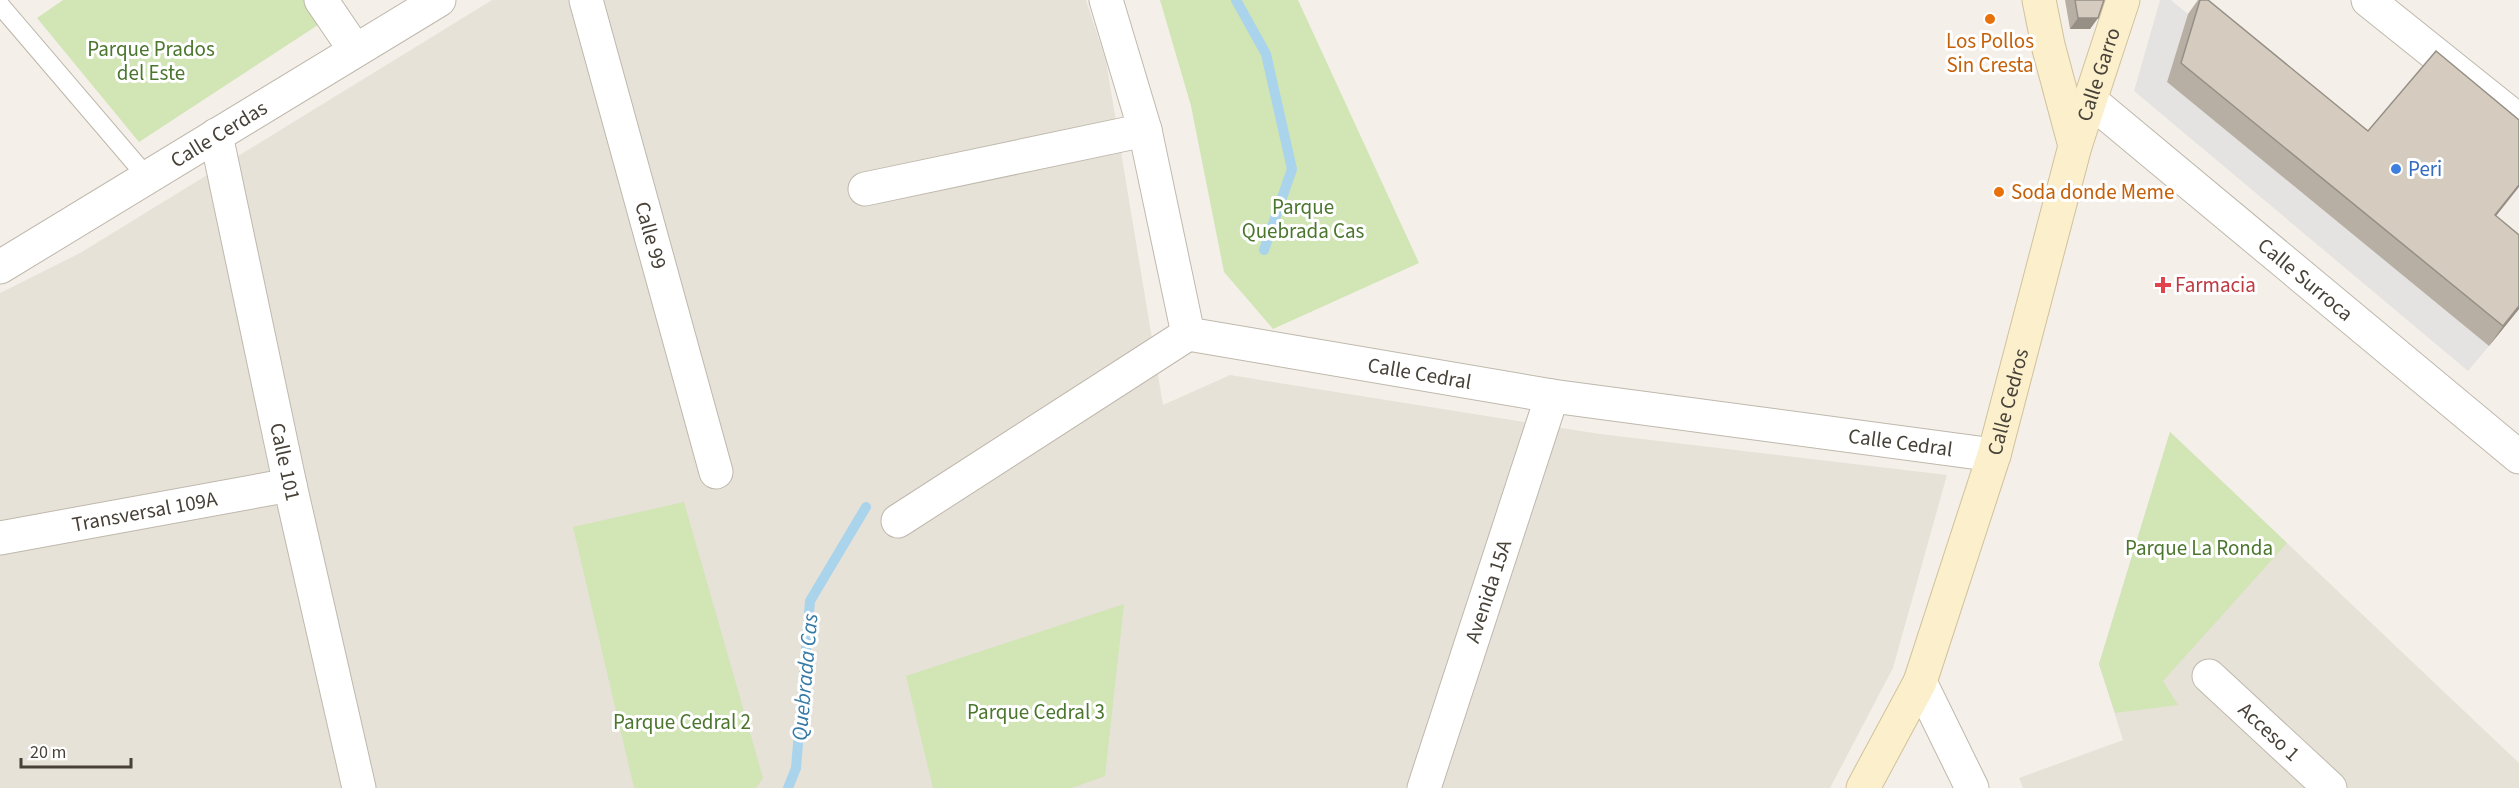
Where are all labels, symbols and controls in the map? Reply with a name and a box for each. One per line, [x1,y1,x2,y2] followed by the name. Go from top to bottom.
[1983,12,1997,26] marker: Los Pollos Sin Cresta
[2069,23,2128,125] street label: Calle Garro
[1946,26,2034,80] place label: Los Pollos Sin Cresta
[87,34,215,88] park label: Parque Prados del Este
[165,93,273,175] street label: Calle Cerdas
[2408,154,2442,184] place label: Peri
[2389,162,2403,176] marker: Peri
[2011,177,2174,207] place label: Soda donde Meme
[1992,185,2006,199] marker: Soda donde Meme
[1242,192,1364,246] park label: Parque Quebrada Cas
[627,198,674,272] street label: Calle 99
[2251,231,2360,328] street label: Calle Surroca
[2175,270,2256,300] place label: Farmacia
[2156,278,2170,292] marker: Farmacia
[1980,345,2036,459] street label: Calle Cedros
[1365,350,1474,397] street label: Calle Cedral
[262,420,308,504] street label: Calle 101
[1847,421,1954,464] street label: Calle Cedral
[70,483,220,540] street label: Transversal 109A
[2125,533,2273,563] park label: Parque La Ronda
[1457,535,1519,647] street label: Avenida 15A
[783,612,827,742] water label: Quebrada Cas
[2231,695,2307,768] street label: Acceso 1
[967,697,1105,727] park label: Parque Cedral 3
[613,707,751,737] park label: Parque Cedral 2
[21,731,130,769] scale bar
[30,740,66,765] text: 20 m

